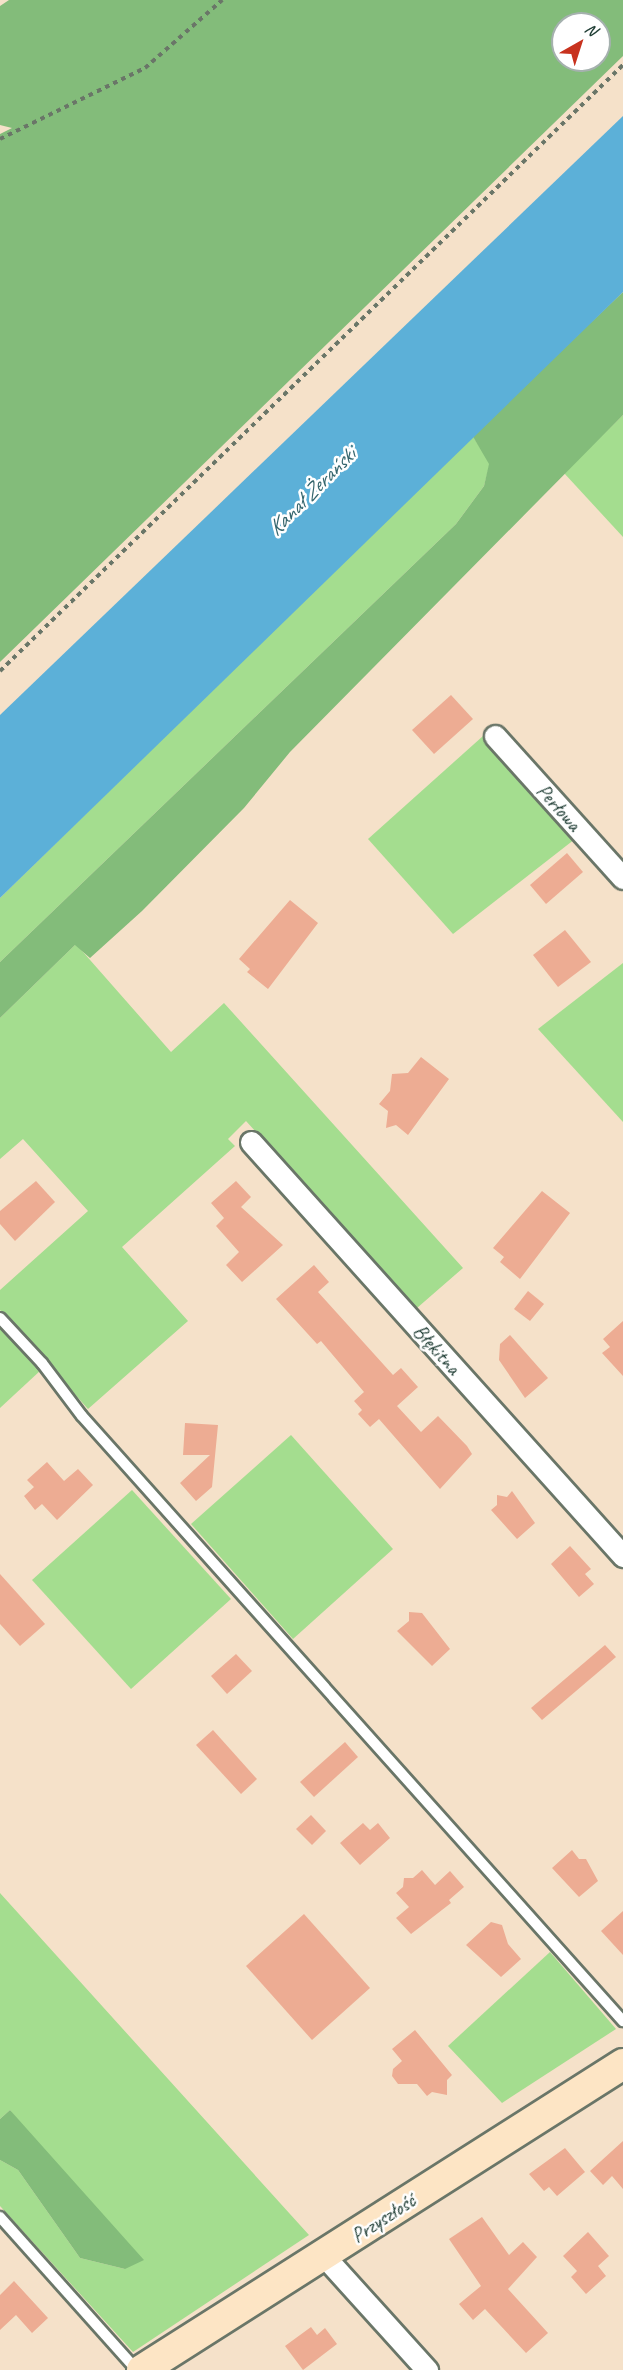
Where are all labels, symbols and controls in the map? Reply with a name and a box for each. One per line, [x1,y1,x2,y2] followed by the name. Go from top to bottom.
[551,12,611,72] north arrow
[581,19,601,40] text: N
[262,442,362,542] water label: Kanał Żerański
[531,778,587,836] street label: Perłowa
[408,1319,466,1379] street label: Błękitna
[346,2188,420,2248] street label: Przyszłość

